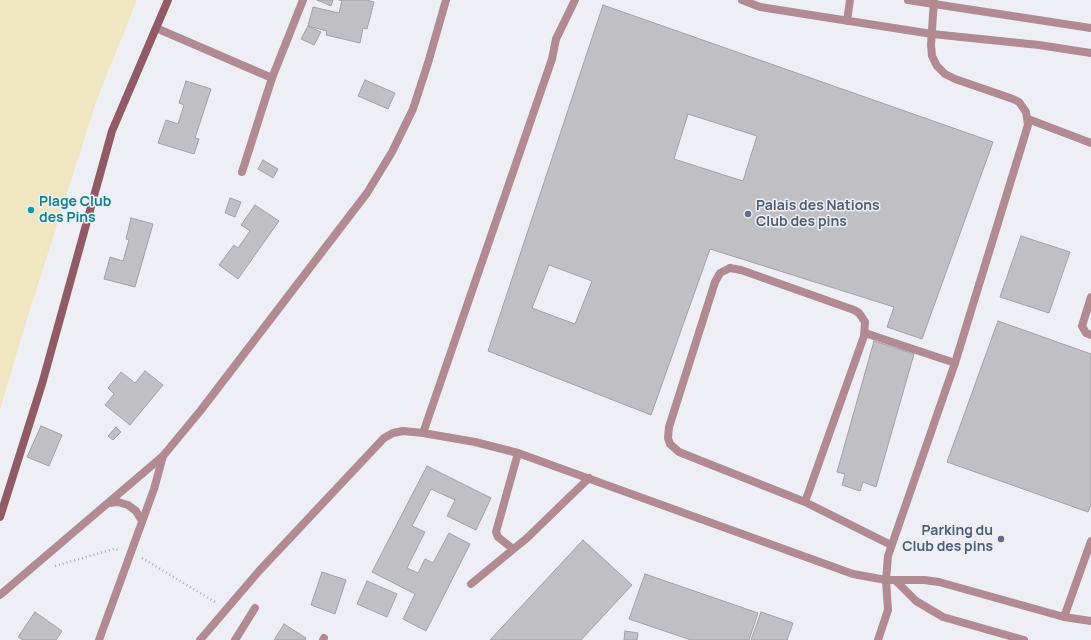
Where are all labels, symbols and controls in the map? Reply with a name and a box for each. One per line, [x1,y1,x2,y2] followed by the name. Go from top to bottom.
[39,194,111,226] place label: Plage Club des Pins
[756,198,880,230] place label: Palais des Nations Club des pins
[26,205,36,215] marker: Plage Club des Pins
[743,209,753,219] marker: Palais des Nations Club des pins
[902,523,993,556] place label: Parking du Club des pins
[996,534,1006,544] marker: Parking du Club des pins

